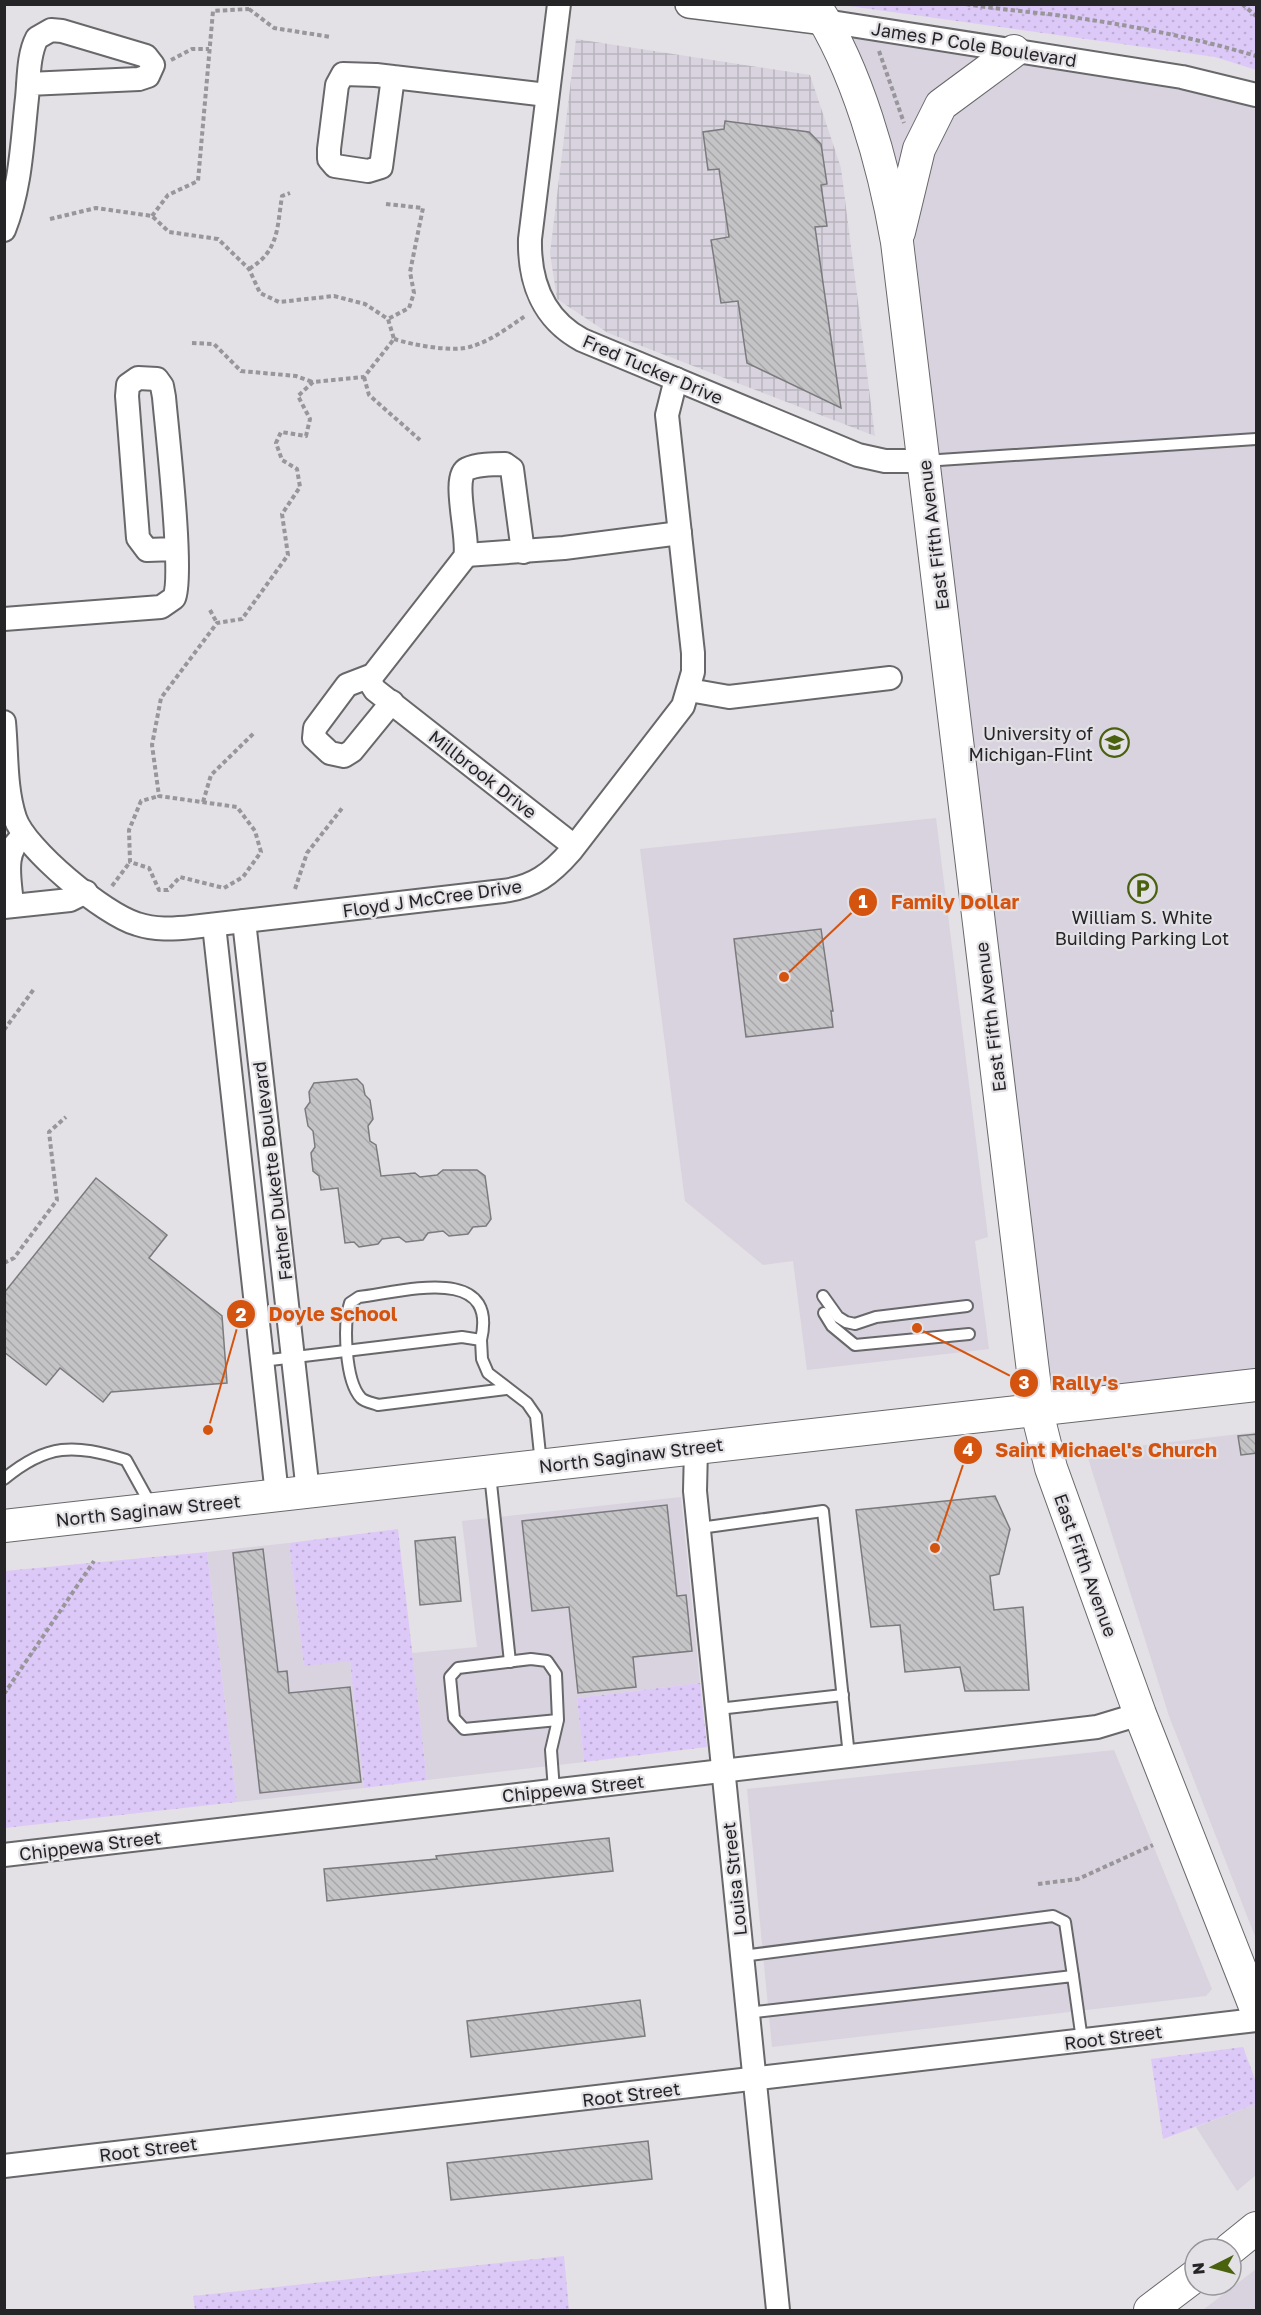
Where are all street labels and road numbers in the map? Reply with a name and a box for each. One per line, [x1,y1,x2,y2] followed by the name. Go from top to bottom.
[870,17,1078,71] street label: James P Cole Boulevard
[580,330,726,408] street label: Fred Tucker Drive
[913,459,953,611] street label: East Fifth Avenue
[425,725,541,823] street label: Millbrook Drive
[341,875,523,921] street label: Floyd J McCree Drive
[970,941,1010,1093] street label: East Fifth Avenue
[248,1060,296,1282] street label: Father Dukette Boulevard
[538,1433,724,1477] street label: North Saginaw Street
[55,1489,241,1531] street label: North Saginaw Street
[1050,1490,1122,1640] street label: East Fifth Avenue
[501,1770,645,1806] street label: Chippewa Street
[717,1821,751,1937] street label: Louisa Street
[18,1825,162,1865] street label: Chippewa Street
[1063,2020,1163,2054] street label: Root Street
[581,2077,681,2111] street label: Root Street
[98,2132,198,2166] street label: Root Street

